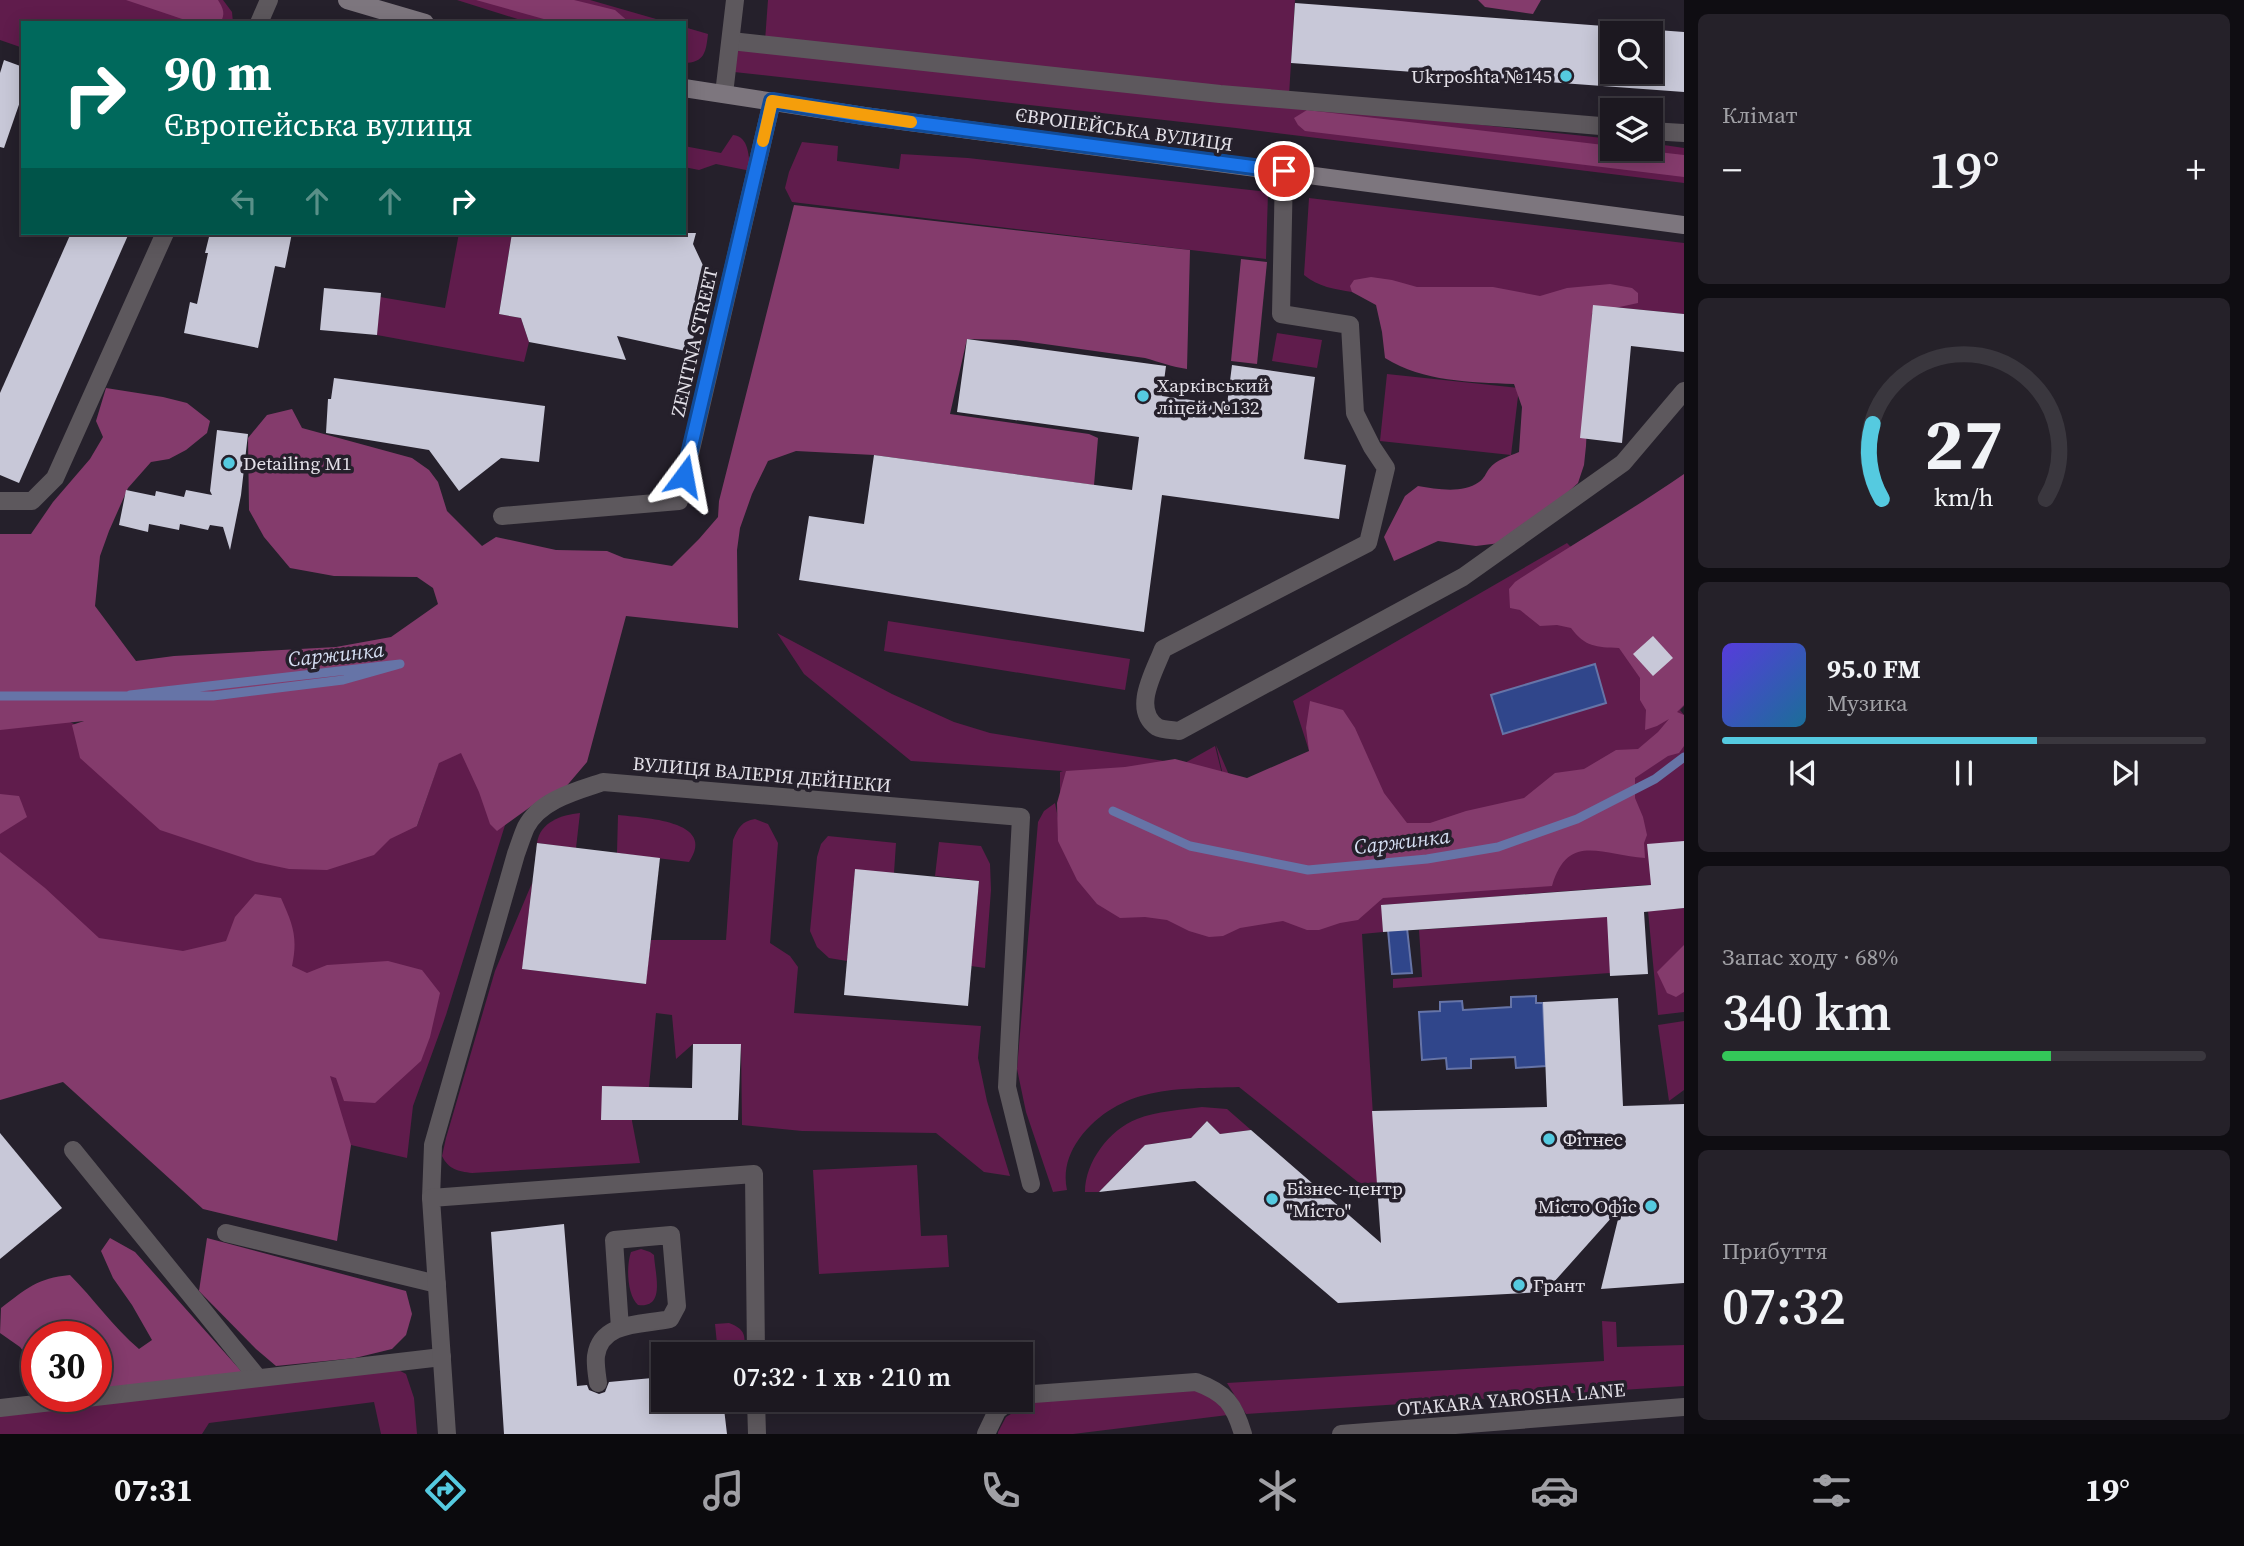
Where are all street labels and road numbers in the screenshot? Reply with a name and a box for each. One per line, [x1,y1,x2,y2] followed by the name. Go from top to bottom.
[1014,101,1234,157] street label: ЄВРОПЕЙСЬКА ВУЛИЦЯ
[664,264,724,419] street label: ZENITNA STREET
[632,750,892,798] street label: ВУЛИЦЯ ВАЛЕРІЯ ДЕЙНЕКИ
[1396,1376,1626,1422] street label: OTAKARA YAROSHA LANE

